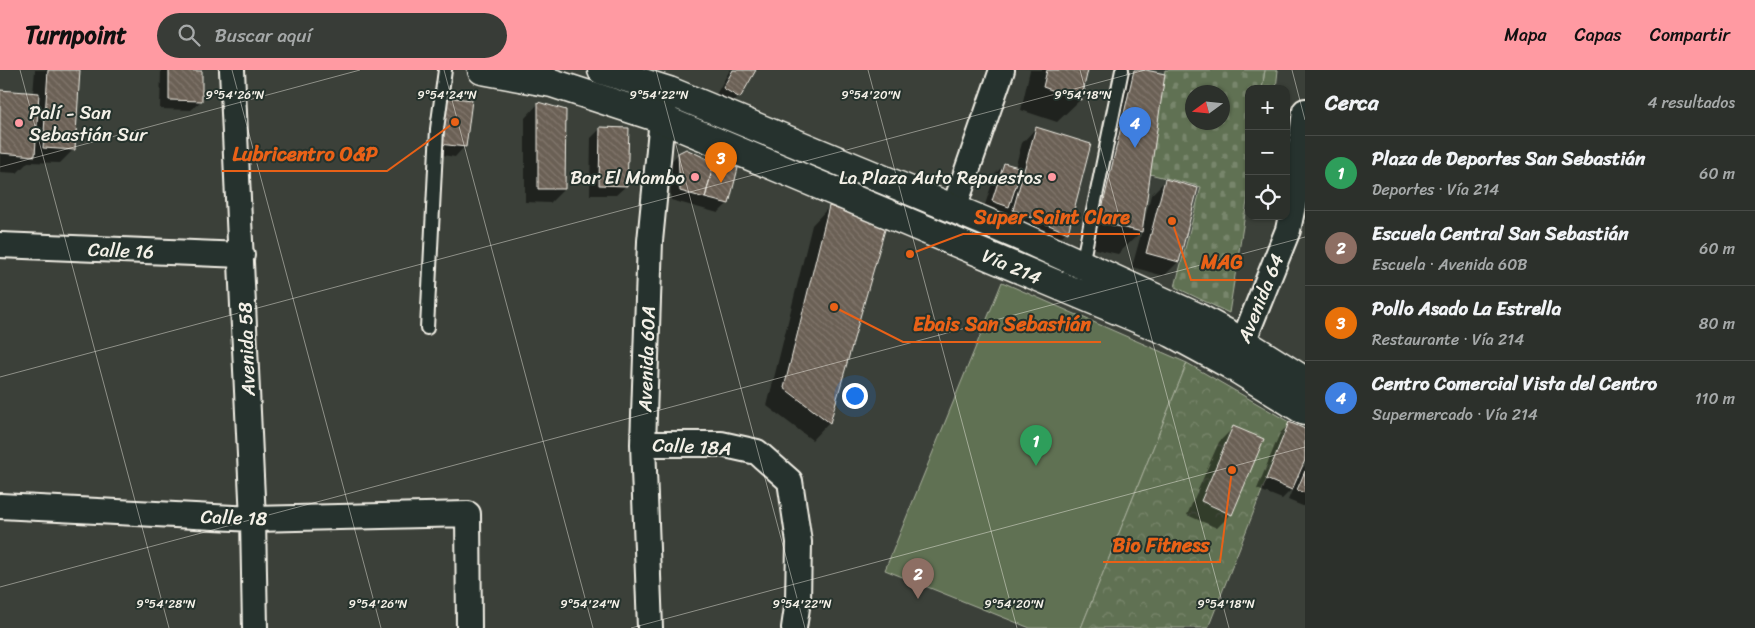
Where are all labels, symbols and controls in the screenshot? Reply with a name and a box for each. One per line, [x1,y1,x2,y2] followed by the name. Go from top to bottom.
[157,13,507,58] search box
[25,14,127,56] text: Turnpoint
[215,19,312,52] text: Buscar aquí
[1504,19,1547,51] text: Mapa
[1575,19,1622,51] text: Capas
[1650,19,1730,51] text: Compartir
[175,21,203,49] icon: search
[206,84,265,106] text: 9°54'26"N
[417,84,477,106] text: 9°54'24"N
[630,84,689,106] text: 9°54'22"N
[841,84,901,106] text: 9°54'20"N
[1054,84,1112,106] text: 9°54'18"N
[1325,84,1379,122] text: Cerca
[1185,85,1230,130] north arrow
[1245,85,1290,220] map controls
[1245,85,1290,130] button: +
[1647,88,1735,117] text: 4 resultados
[29,96,148,151] place label: Palí - San Sebastián Sur
[1119,107,1151,148] pin: 4
[13,117,25,129] marker: Palí - San Sebastián Sur
[1245,130,1290,175] button: −
[222,136,387,171] callout: Lubricentro O&P
[232,137,378,172] text: Lubricentro O&P
[705,142,737,183] pin: 3
[1372,142,1645,175] text: Plaza de Deportes San Sebastián
[1338,159,1344,188] text: 1
[1699,159,1735,188] text: 60 m
[570,161,685,194] place label: Bar El Mambo
[839,161,1042,194] place label: La Plaza Auto Repuestos
[689,171,701,183] marker: Bar El Mambo
[1046,171,1058,183] marker: La Plaza Auto Repuestos
[1245,175,1290,220] button: locate
[1372,175,1499,204] text: Deportes · Vía 214
[963,199,1140,234] callout: Super Saint Clare
[973,200,1130,235] text: Super Saint Clare
[1372,217,1629,250] text: Escuela Central San Sebastián
[87,233,154,268] street label: Calle 16
[1336,234,1346,263] text: 2
[1699,234,1735,263] text: 60 m
[977,239,1047,294] street label: Vía 214
[1191,245,1253,280] callout: MAG
[1200,245,1243,280] text: MAG
[1227,248,1293,349] street label: Avenida 64
[1372,250,1527,279] text: Escuela · Avenida 60B
[1372,292,1561,325] text: Pollo Asado La Estrella
[228,301,265,398] street label: Avenida 58
[628,305,665,414] street label: Avenida 60A
[903,307,1101,342] callout: Ebais San Sebastián
[913,307,1091,342] text: Ebais San Sebastián
[1337,309,1345,338] text: 3
[1699,309,1735,338] text: 80 m
[1372,325,1524,354] text: Restaurante · Vía 214
[1372,367,1657,400] text: Centro Comercial Vista del Centro
[842,383,868,409] your location
[1336,384,1346,413] text: 4
[1695,384,1735,413] text: 110 m
[1372,400,1538,429] text: Supermercado · Vía 214
[1020,425,1052,466] pin: 1
[652,428,732,465] street label: Calle 18A
[200,500,268,535] street label: Calle 18
[1103,527,1220,562] callout: Bio Fitness
[1112,528,1210,563] text: Bio Fitness
[902,558,934,599] pin: 2
[136,593,196,615] text: 9°54'28"N
[349,593,408,615] text: 9°54'26"N
[560,593,620,615] text: 9°54'24"N
[773,593,832,615] text: 9°54'22"N
[984,593,1044,615] text: 9°54'20"N
[1197,593,1255,615] text: 9°54'18"N

